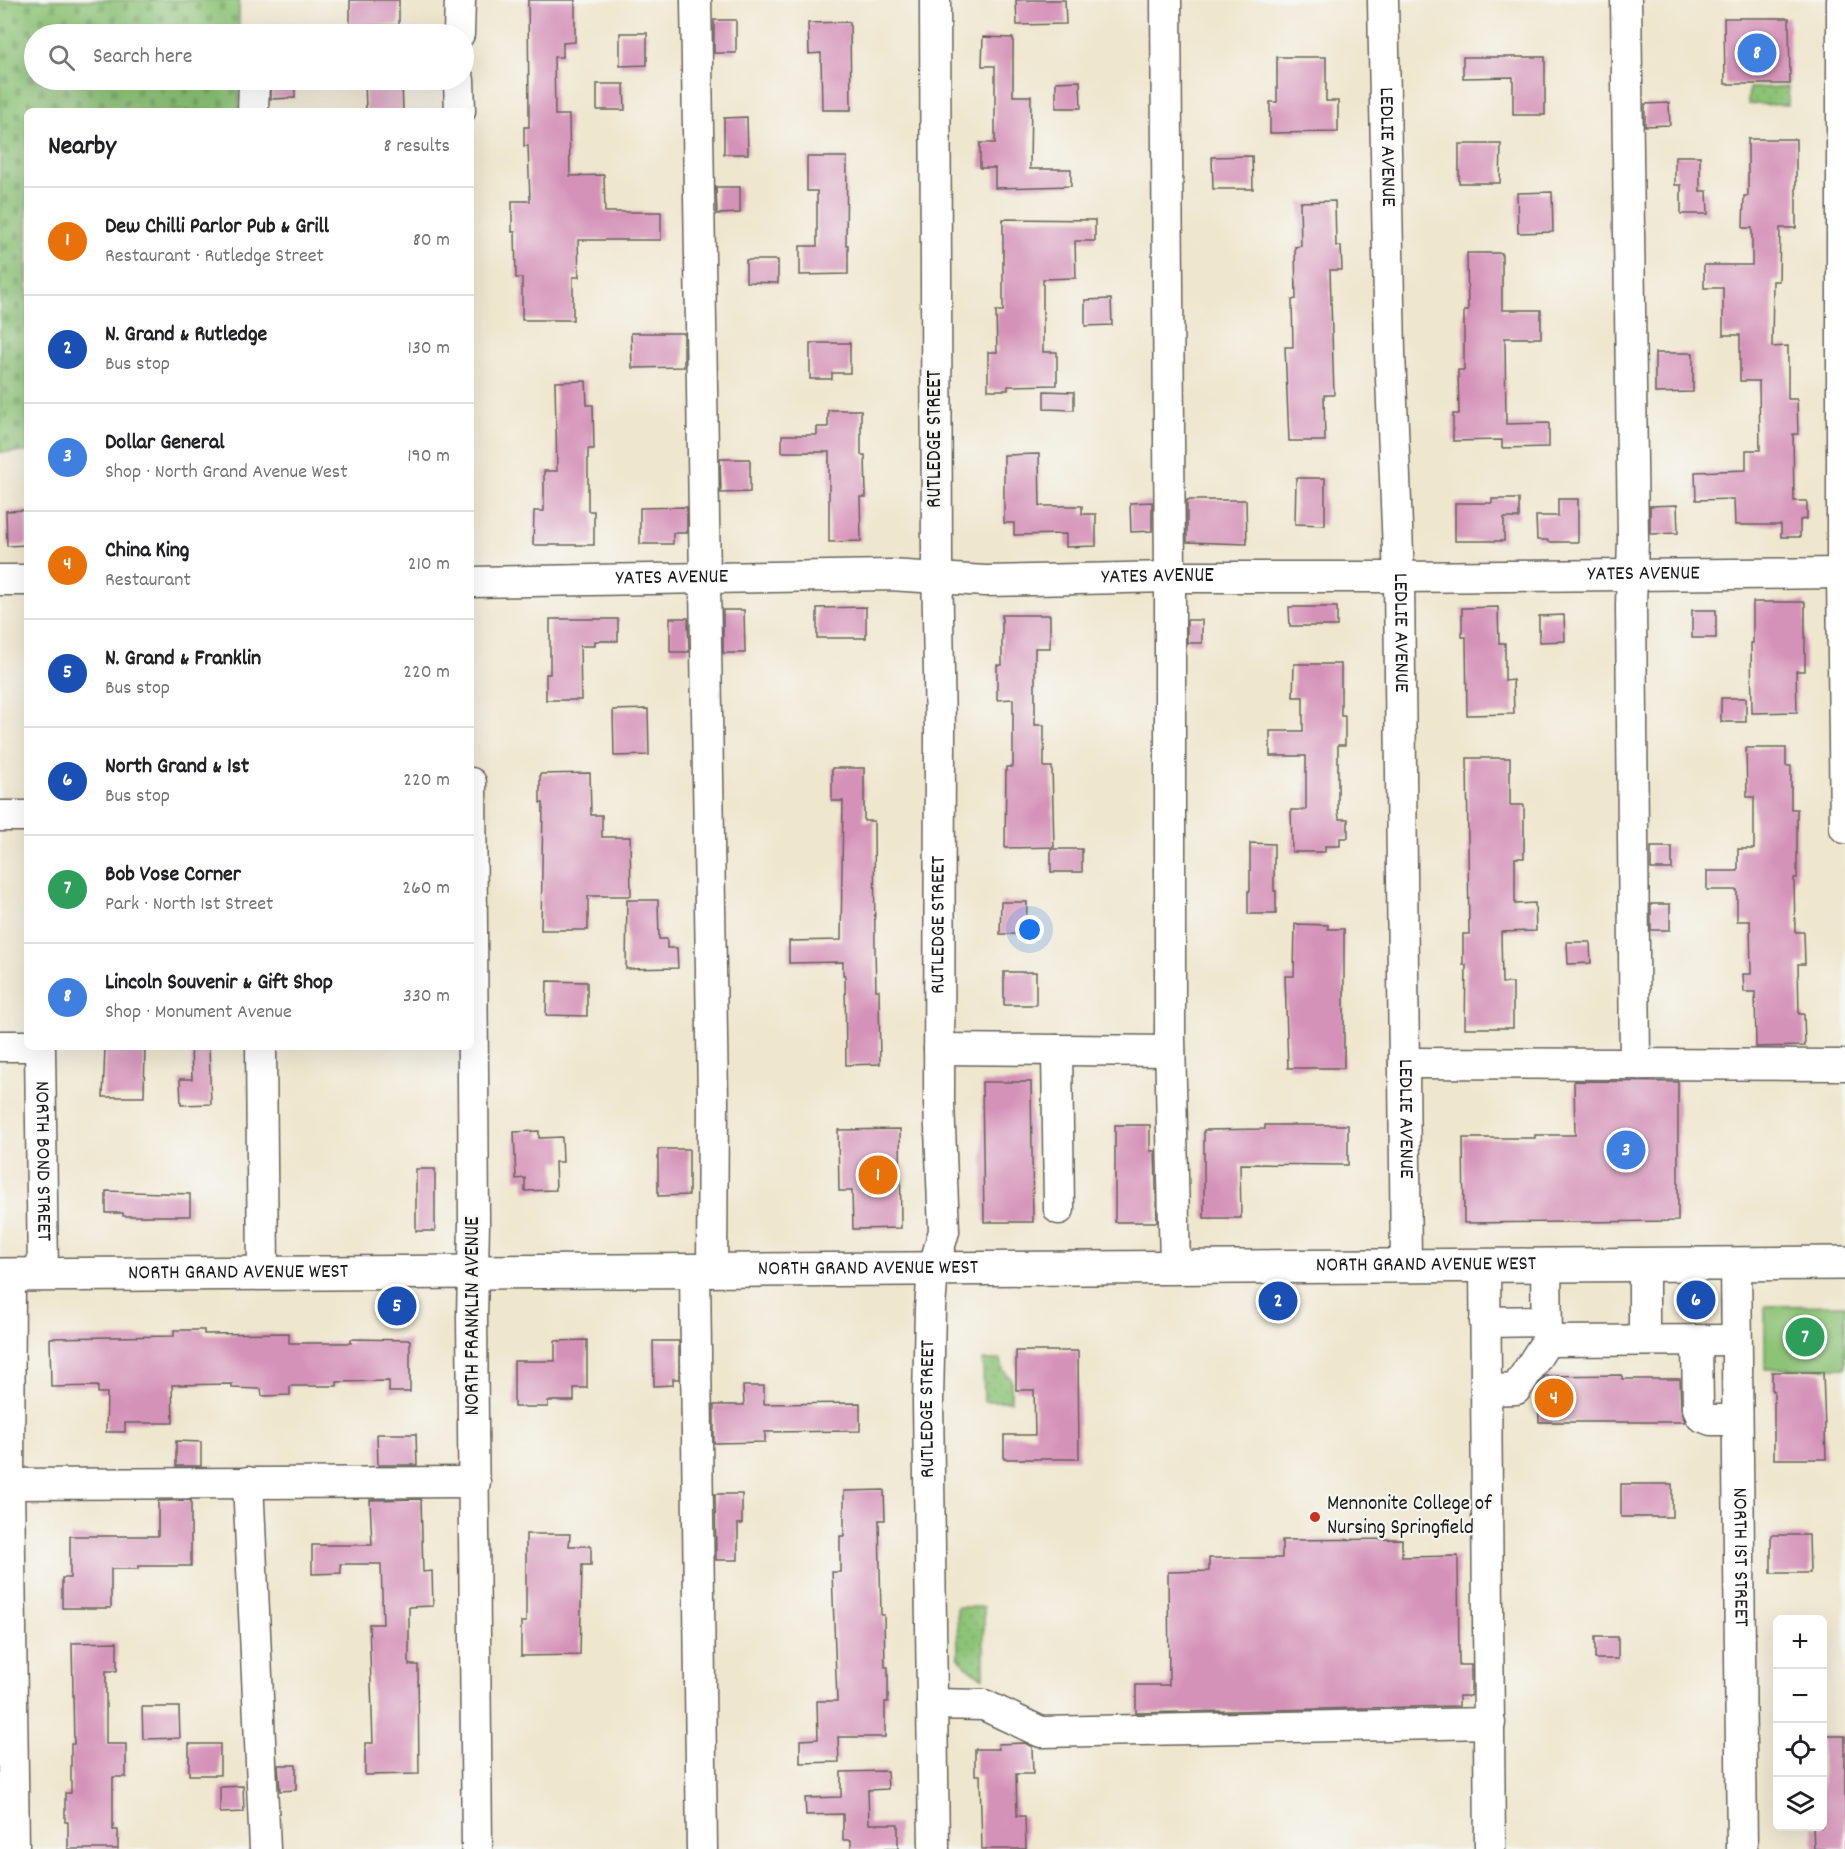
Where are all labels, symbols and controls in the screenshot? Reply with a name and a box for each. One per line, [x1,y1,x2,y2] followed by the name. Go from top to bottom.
[24,24,474,90] search box
[1738,31,1776,76] pin: 8
[45,41,78,74] icon: search
[93,42,192,73] text: Search here
[1370,87,1402,208] street label: LEDLIE AVENUE
[48,129,116,166] text: Nearby
[384,133,450,161] text: 8 results
[105,212,329,243] text: Dew Chilli Parlor Pub & Grill
[65,227,70,255] text: 1
[413,227,450,255] text: 80 m
[105,243,324,271] text: Restaurant · Rutledge Street
[105,320,267,351] text: N. Grand & Rutledge
[63,335,72,363] text: 2
[408,335,450,363] text: 130 m
[105,351,170,379] text: Bus stop
[921,369,951,508] street label: RUTLEDGE STREET
[105,428,224,459] text: Dollar General
[63,443,72,471] text: 3
[407,443,450,471] text: 190 m
[105,459,348,487] text: Shop · North Grand Avenue West
[105,536,189,567] text: China King
[63,551,72,579] text: 4
[408,551,450,579] text: 210 m
[1587,559,1700,590] street label: YATES AVENUE
[1101,562,1214,593] street label: YATES AVENUE
[616,563,729,595] street label: YATES AVENUE
[105,567,191,595] text: Restaurant
[1384,573,1415,693] street label: LEDLIE AVENUE
[105,644,261,675] text: N. Grand & Franklin
[63,659,72,687] text: 5
[403,659,450,687] text: 220 m
[105,675,170,703] text: Bus stop
[105,752,249,783] text: North Grand & 1st
[63,767,72,795] text: 6
[403,767,450,795] text: 220 m
[105,783,170,811] text: Bus stop
[924,855,955,994] street label: RUTLEDGE STREET
[105,860,241,891] text: Bob Vose Corner
[64,875,71,903] text: 7
[402,875,450,903] text: 260 m
[105,891,274,919] text: Park · North 1st Street
[1015,915,1044,944] your location
[105,968,333,999] text: Lincoln Souvenir & Gift Shop
[63,983,72,1011] text: 8
[403,983,450,1011] text: 330 m
[105,999,292,1027] text: Shop · Monument Avenue
[1389,1059,1420,1179] street label: LEDLIE AVENUE
[25,1081,58,1242] street label: NORTH BOND STREET
[1606,1128,1646,1172] pin: 3
[858,1152,898,1198] pin: 1
[459,1216,489,1416] street label: NORTH FRANKLIN AVENUE
[1316,1250,1537,1281] street label: NORTH GRAND AVENUE WEST
[758,1254,979,1285] street label: NORTH GRAND AVENUE WEST
[128,1258,349,1289] street label: NORTH GRAND AVENUE WEST
[1258,1278,1298,1324] pin: 2
[1676,1278,1716,1322] pin: 6
[378,1284,416,1328] pin: 5
[1786,1314,1824,1360] pin: 7
[913,1339,944,1478] street label: RUTLEDGE STREET
[1534,1376,1574,1420] pin: 4
[1723,1487,1755,1627] street label: NORTH 1ST STREET
[1327,1490,1492,1544] place label: Mennonite College of Nursing Springfield
[1308,1510,1322,1524] marker: Mennonite College of Nursing Springfield
[1773,1615,1827,1831] map controls
[1773,1615,1827,1669] button: +
[1773,1669,1827,1723] button: −
[1773,1723,1827,1777] button: locate
[1773,1777,1827,1831] button: layers

